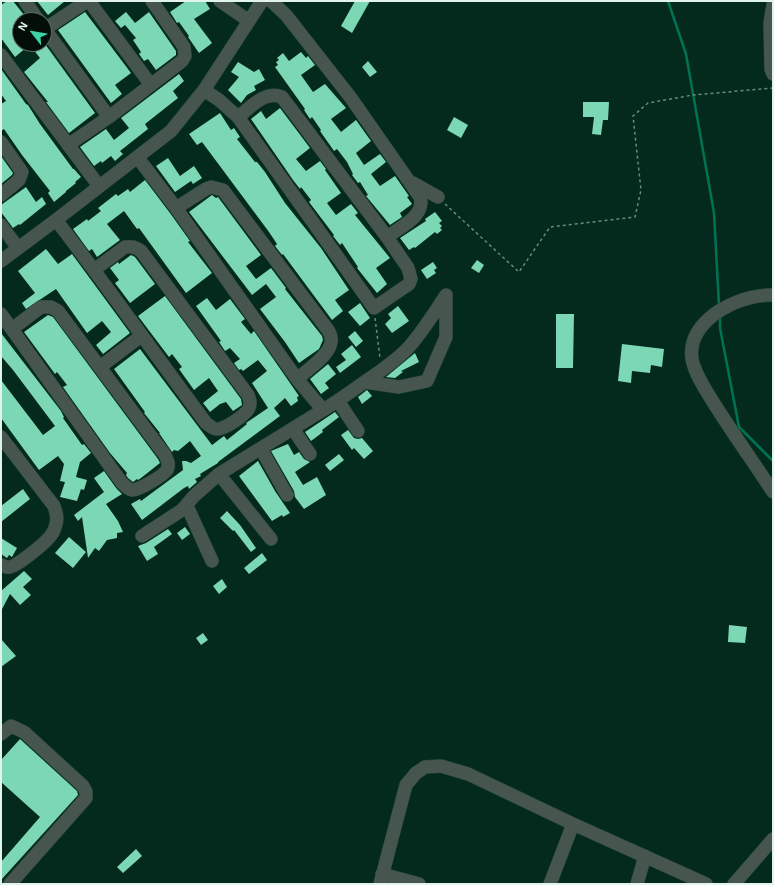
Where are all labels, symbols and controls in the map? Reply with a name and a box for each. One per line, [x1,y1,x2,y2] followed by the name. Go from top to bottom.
[12,12,52,52] north arrow
[15,20,30,33] text: N

